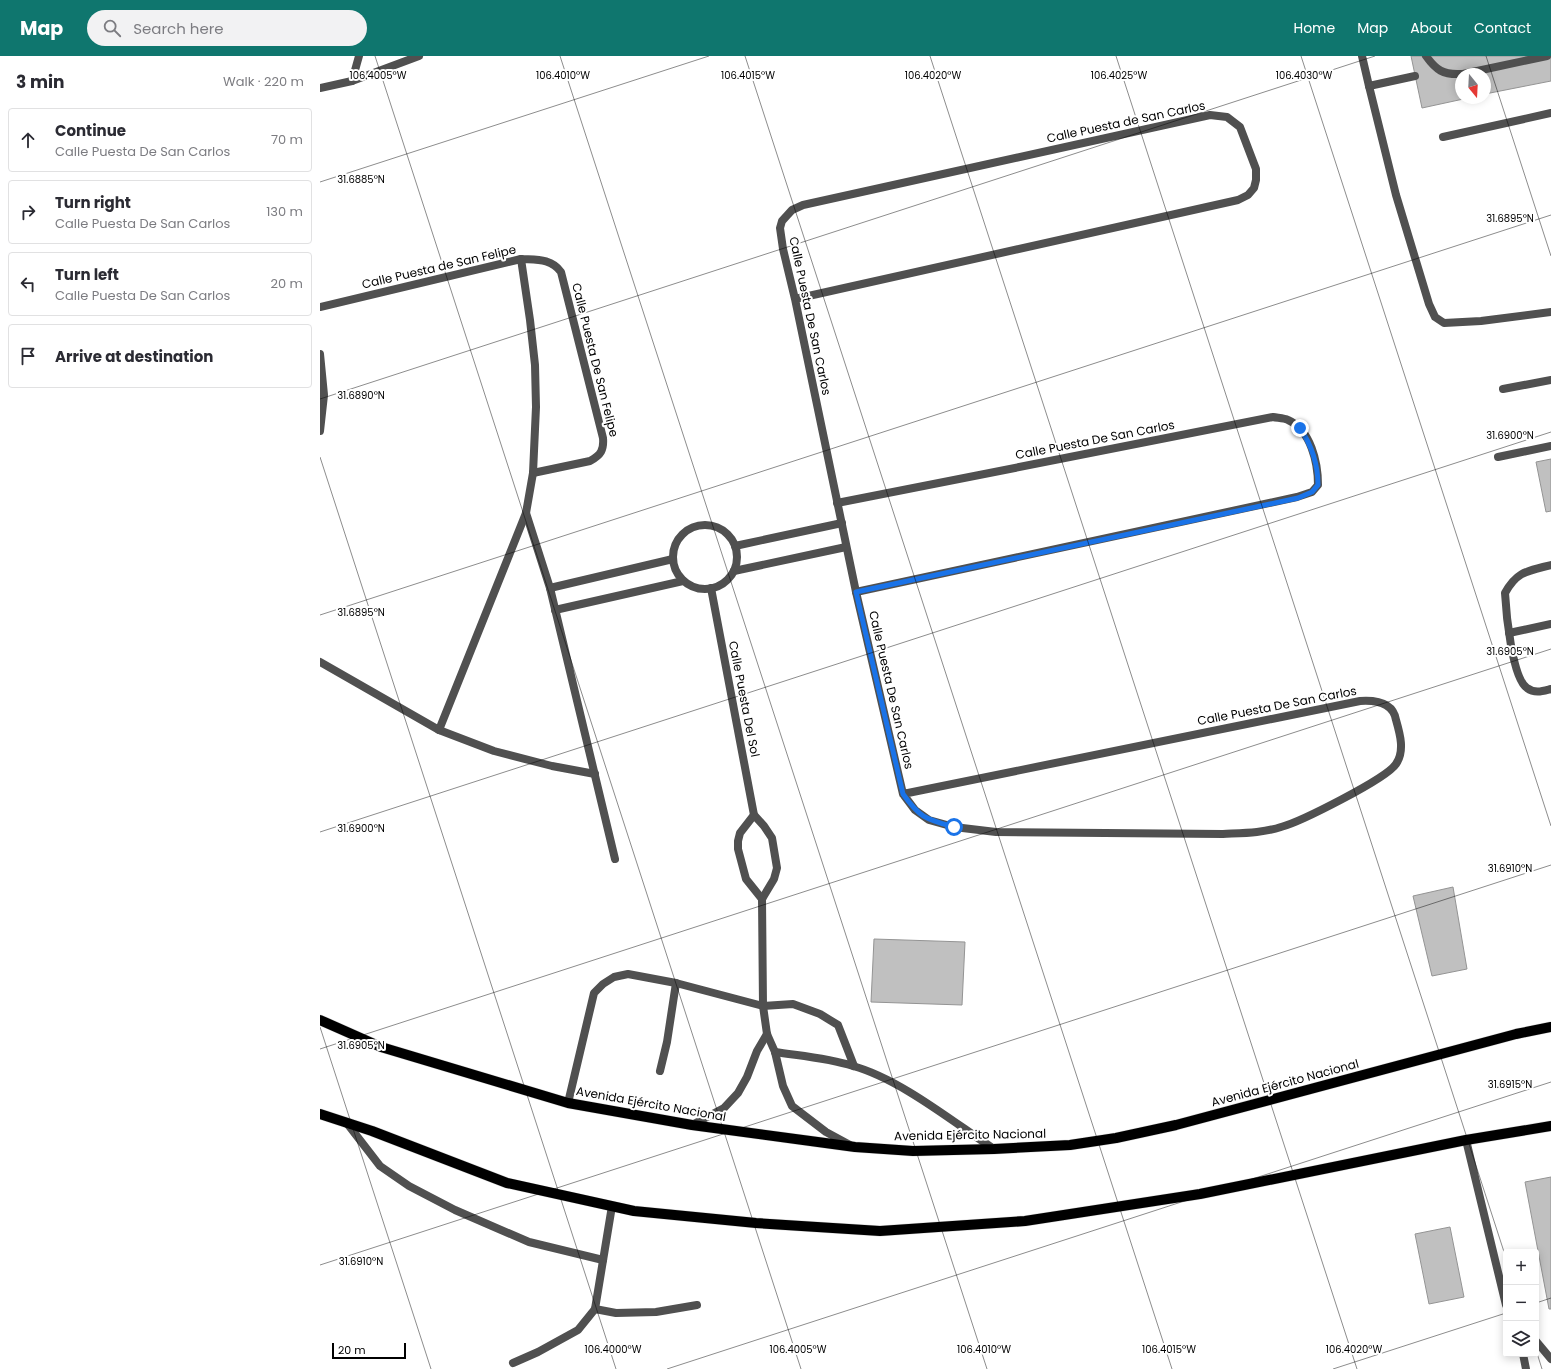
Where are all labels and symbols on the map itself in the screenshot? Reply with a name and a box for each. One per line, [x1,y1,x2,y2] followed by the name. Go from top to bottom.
[350,68,407,83] text: 106.4005°W
[536,68,590,83] text: 106.4010°W
[721,68,775,83] text: 106.4015°W
[905,68,961,83] text: 106.4020°W
[1091,68,1147,83] text: 106.4025°W
[1276,68,1333,83] text: 106.4030°W
[1455,68,1491,104] north arrow
[1045,96,1207,147] street label: Calle Puesta de San Carlos
[337,172,385,187] text: 31.6885°N
[1486,211,1534,226] text: 31.6895°N
[785,235,836,397] street label: Calle Puesta De San Carlos
[360,240,518,293] street label: Calle Puesta de San Felipe
[568,281,623,439] street label: Calle Puesta De San Felipe
[337,388,385,403] text: 31.6890°N
[1014,416,1176,463] street label: Calle Puesta De San Carlos
[1291,419,1309,437] route end
[1486,428,1534,443] text: 31.6900°N
[337,605,385,620] text: 31.6895°N
[865,609,918,771] street label: Calle Puesta De San Carlos
[725,640,764,758] street label: Calle Puesta Del Sol
[1486,644,1534,659] text: 31.6905°N
[1196,682,1358,729] street label: Calle Puesta De San Carlos
[945,818,963,836] route start
[337,821,385,836] text: 31.6900°N
[1488,861,1532,876] text: 31.6910°N
[337,1038,385,1053] text: 31.6905°N
[1209,1055,1361,1110] street label: Avenida Ejército Nacional
[1488,1077,1532,1092] text: 31.6915°N
[575,1082,727,1125] street label: Avenida Ejército Nacional
[894,1125,1046,1144] street label: Avenida Ejército Nacional
[339,1254,383,1269] text: 31.6910°N
[332,1341,406,1360] scale bar
[585,1342,642,1357] text: 106.4000°W
[770,1342,827,1357] text: 106.4005°W
[957,1342,1011,1357] text: 106.4010°W
[1142,1342,1196,1357] text: 106.4015°W
[1326,1342,1382,1357] text: 106.4020°W

